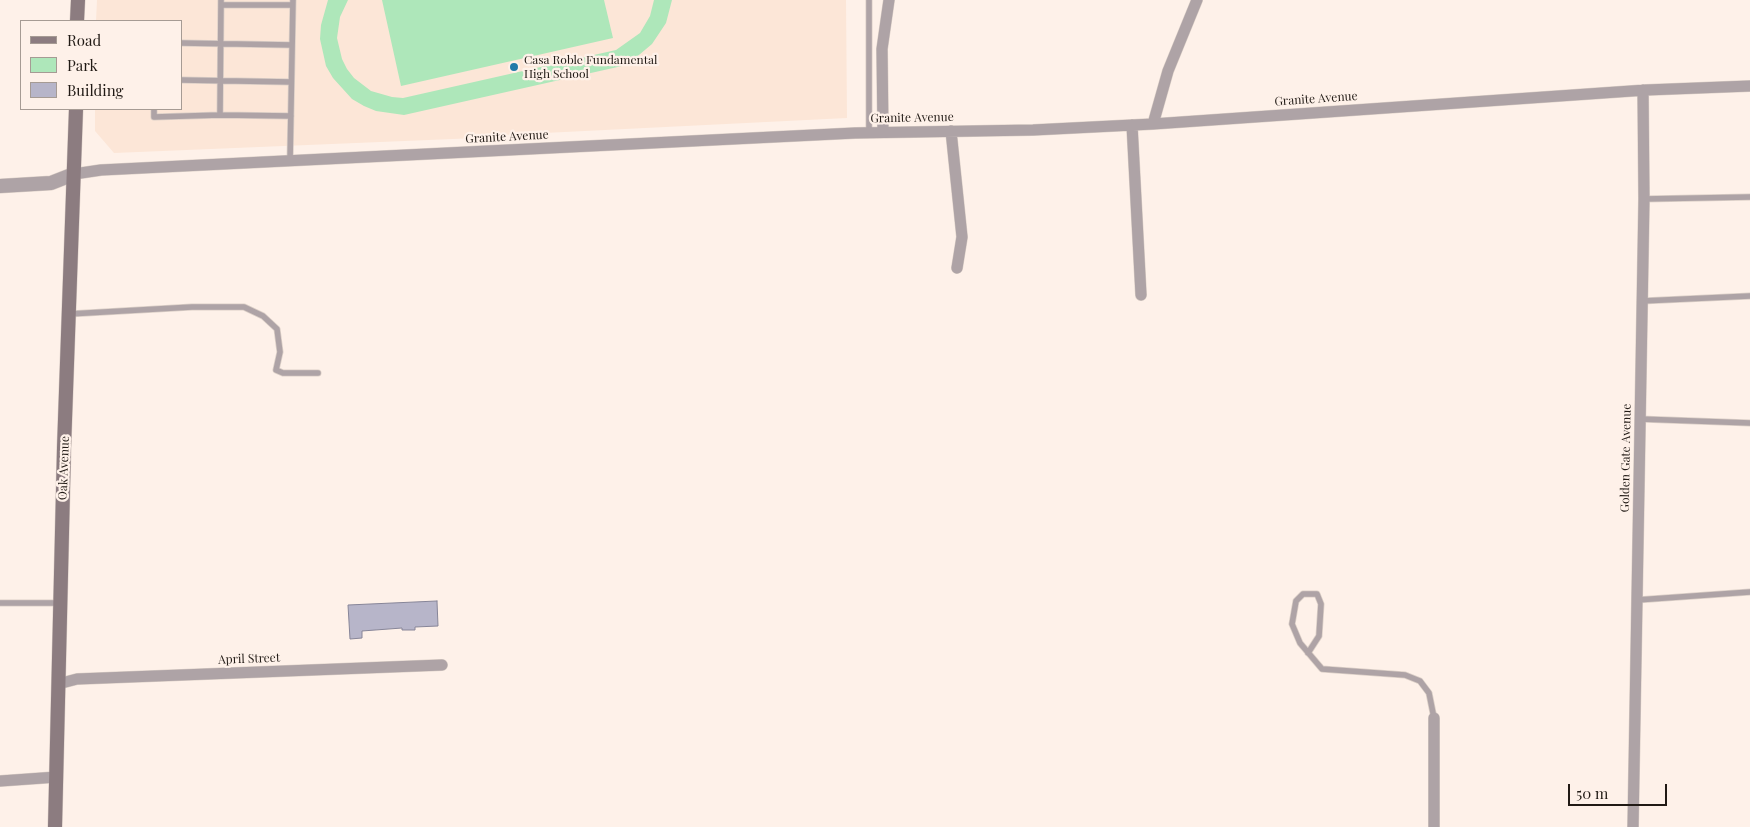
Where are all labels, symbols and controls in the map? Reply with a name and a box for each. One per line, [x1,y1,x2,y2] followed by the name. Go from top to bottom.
[20,20,182,110] legend
[67,30,101,50] text: Road
[524,53,657,81] place label: Casa Roble Fundamental High School
[67,55,98,75] text: Park
[508,61,520,73] marker: Casa Roble Fundamental High School
[67,80,123,100] text: Building
[1274,89,1358,109] street label: Granite Avenue
[870,110,954,126] street label: Granite Avenue
[465,128,549,146] street label: Granite Avenue
[1618,404,1634,512] street label: Golden Gate Avenue
[56,436,72,500] street label: Oak Avenue
[218,651,280,667] street label: April Street
[1570,774,1669,806] scale bar
[1576,783,1608,803] text: 50 m

